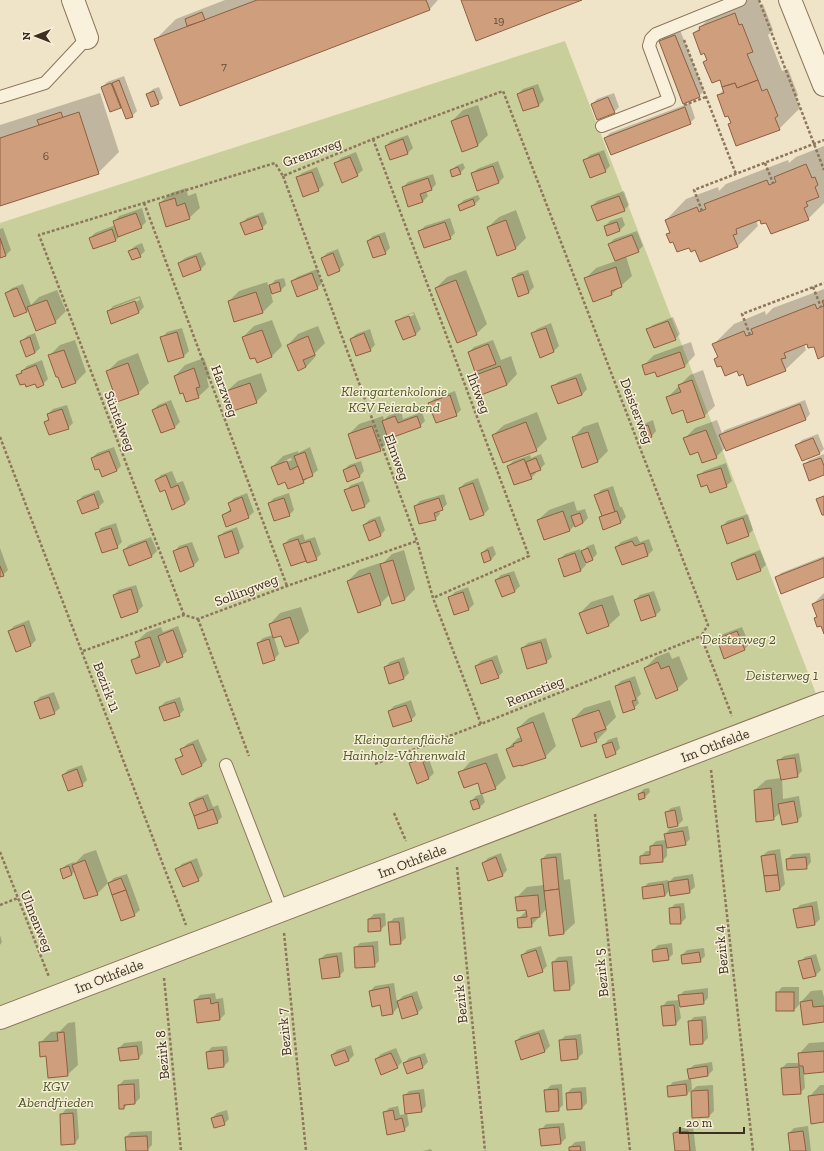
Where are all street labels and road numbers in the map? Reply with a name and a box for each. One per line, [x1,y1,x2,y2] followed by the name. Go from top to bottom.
[280,134,344,171] street label: Grenzweg
[207,363,242,420] street label: Harzweg
[463,370,494,416] street label: Ihtweg
[616,376,657,447] street label: Deisterweg
[100,388,139,454] street label: Süntelweg
[380,431,413,483] street label: Elmweg
[212,570,281,610] street label: Sollingweg
[89,660,124,715] street label: Bezirk 11
[504,672,567,711] street label: Rennstieg
[679,724,752,766] street label: Im Othfelde
[376,840,449,882] street label: Im Othfelde
[16,888,57,955] street label: Ulmenweg
[710,924,733,975] street label: Bezirk 4
[590,948,613,998] street label: Bezirk 5
[73,955,146,997] street label: Im Othfelde
[449,974,472,1024] street label: Bezirk 6
[273,1007,295,1057] street label: Bezirk 7
[152,1030,173,1080] street label: Bezirk 8

